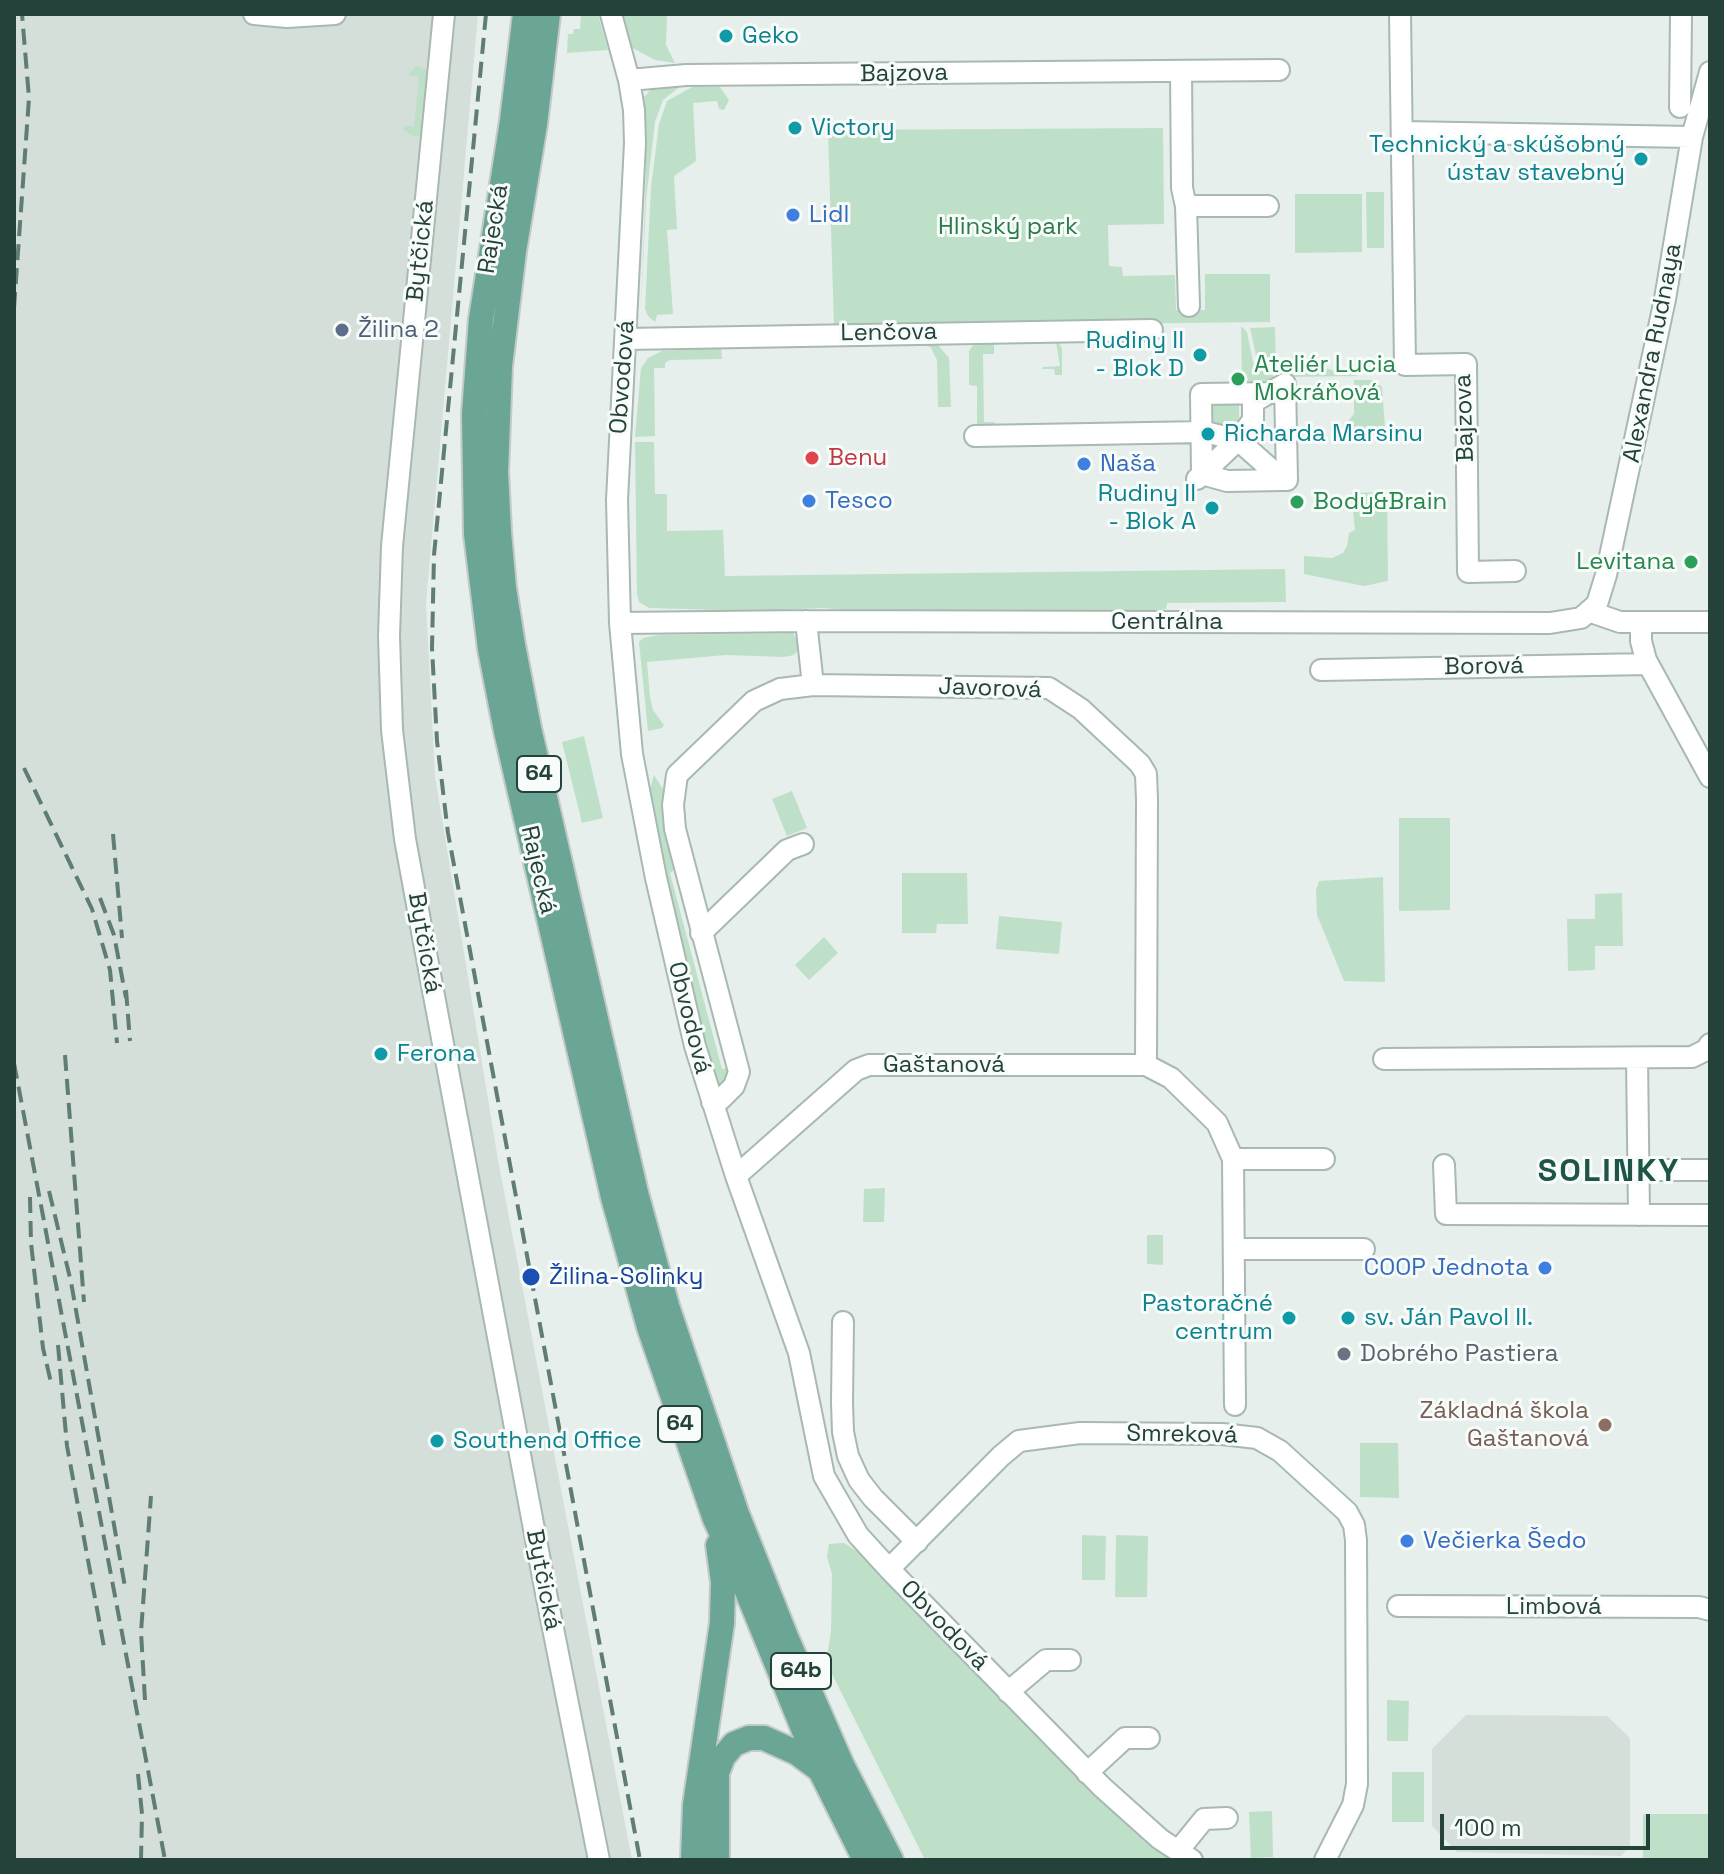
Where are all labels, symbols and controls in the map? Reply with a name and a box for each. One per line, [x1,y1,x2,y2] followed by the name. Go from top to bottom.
[742,22,799,50] place label: Geko
[717,27,735,45] marker: Geko
[860,59,948,89] street label: Bajzova
[811,114,895,142] place label: Victory
[786,119,804,137] marker: Victory
[1369,131,1625,187] place label: Technický a skúšobný ústav stavebný
[1632,150,1650,168] marker: Technický a skúšobný ústav stavebný
[473,182,515,276] street label: Rajecká
[401,199,441,303] street label: Bytčická
[809,201,849,229] place label: Lidl
[784,206,802,224] marker: Lidl
[938,213,1078,241] park label: Hlinský park
[1618,241,1688,465] street label: Alexandra Rudnaya
[358,316,439,344] place label: Žilina 2
[840,318,938,348] street label: Lenčova
[605,319,641,435] street label: Obvodová
[333,321,351,339] marker: Žilina 2
[1086,327,1184,383] place label: Rudiny II - Blok D
[1191,346,1209,364] marker: Rudiny II - Blok D
[1254,351,1396,407] place label: Ateliér Lucia Mokráňová
[1229,370,1247,388] marker: Ateliér Lucia Mokráňová
[1449,373,1481,463] street label: Bajzova
[1224,420,1423,448] place label: Richarda Marsinu
[1199,425,1217,443] marker: Richarda Marsinu
[828,444,887,472] place label: Benu
[803,449,821,467] marker: Benu
[1100,450,1156,478] place label: Naša
[1075,455,1093,473] marker: Naša
[1098,480,1196,536] place label: Rudiny II - Blok A
[825,487,893,515] place label: Tesco
[1313,488,1447,516] place label: Body&Brain
[800,492,818,510] marker: Tesco
[1288,493,1306,511] marker: Body&Brain
[1203,499,1221,517] marker: Rudiny II - Blok A
[1576,548,1675,576] place label: Levitana
[1682,553,1700,571] marker: Levitana
[1111,608,1223,636] street label: Centrálna
[1444,652,1524,682] street label: Borová
[938,673,1042,705] street label: Javorová
[517,756,561,792] road number: 64
[514,823,562,917] street label: Rajecká
[401,890,447,996] street label: Bytčická
[661,959,717,1077] street label: Obvodová
[397,1040,476,1068] place label: Ferona
[372,1045,390,1063] marker: Ferona
[883,1051,1005,1079] street label: Gaštanová
[1538,1153,1680,1191] district label: SOLINKY
[1364,1254,1529,1282] place label: COOP Jednota
[1536,1259,1554,1277] marker: COOP Jednota
[549,1263,703,1291] place label: Žilina-Solinky
[520,1266,542,1288] marker: Žilina-Solinky
[1142,1290,1273,1346] place label: Pastoračné centrum
[1364,1304,1533,1332] place label: sv. Ján Pavol II.
[1280,1309,1298,1327] marker: Pastoračné centrum
[1339,1309,1357,1327] marker: sv. Ján Pavol II.
[1360,1340,1559,1368] place label: Dobrého Pastiera
[1335,1345,1353,1363] marker: Dobrého Pastiera
[1420,1397,1589,1453] place label: Základná škola Gaštanová
[658,1406,702,1442] road number: 64
[1596,1416,1614,1434] marker: Základná škola Gaštanová
[1126,1420,1238,1450] street label: Smreková
[453,1427,642,1455] place label: Southend Office
[428,1432,446,1450] marker: Southend Office
[519,1527,567,1633] street label: Bytčická
[1423,1527,1586,1555] place label: Večierka Šedo
[1398,1532,1416,1550] marker: Večierka Šedo
[894,1575,994,1677] street label: Obvodová
[1506,1593,1602,1621] street label: Limbová
[771,1653,831,1689] road number: 64b
[1444,1798,1654,1848] scale bar
[1454,1812,1522,1843] text: 100 m

